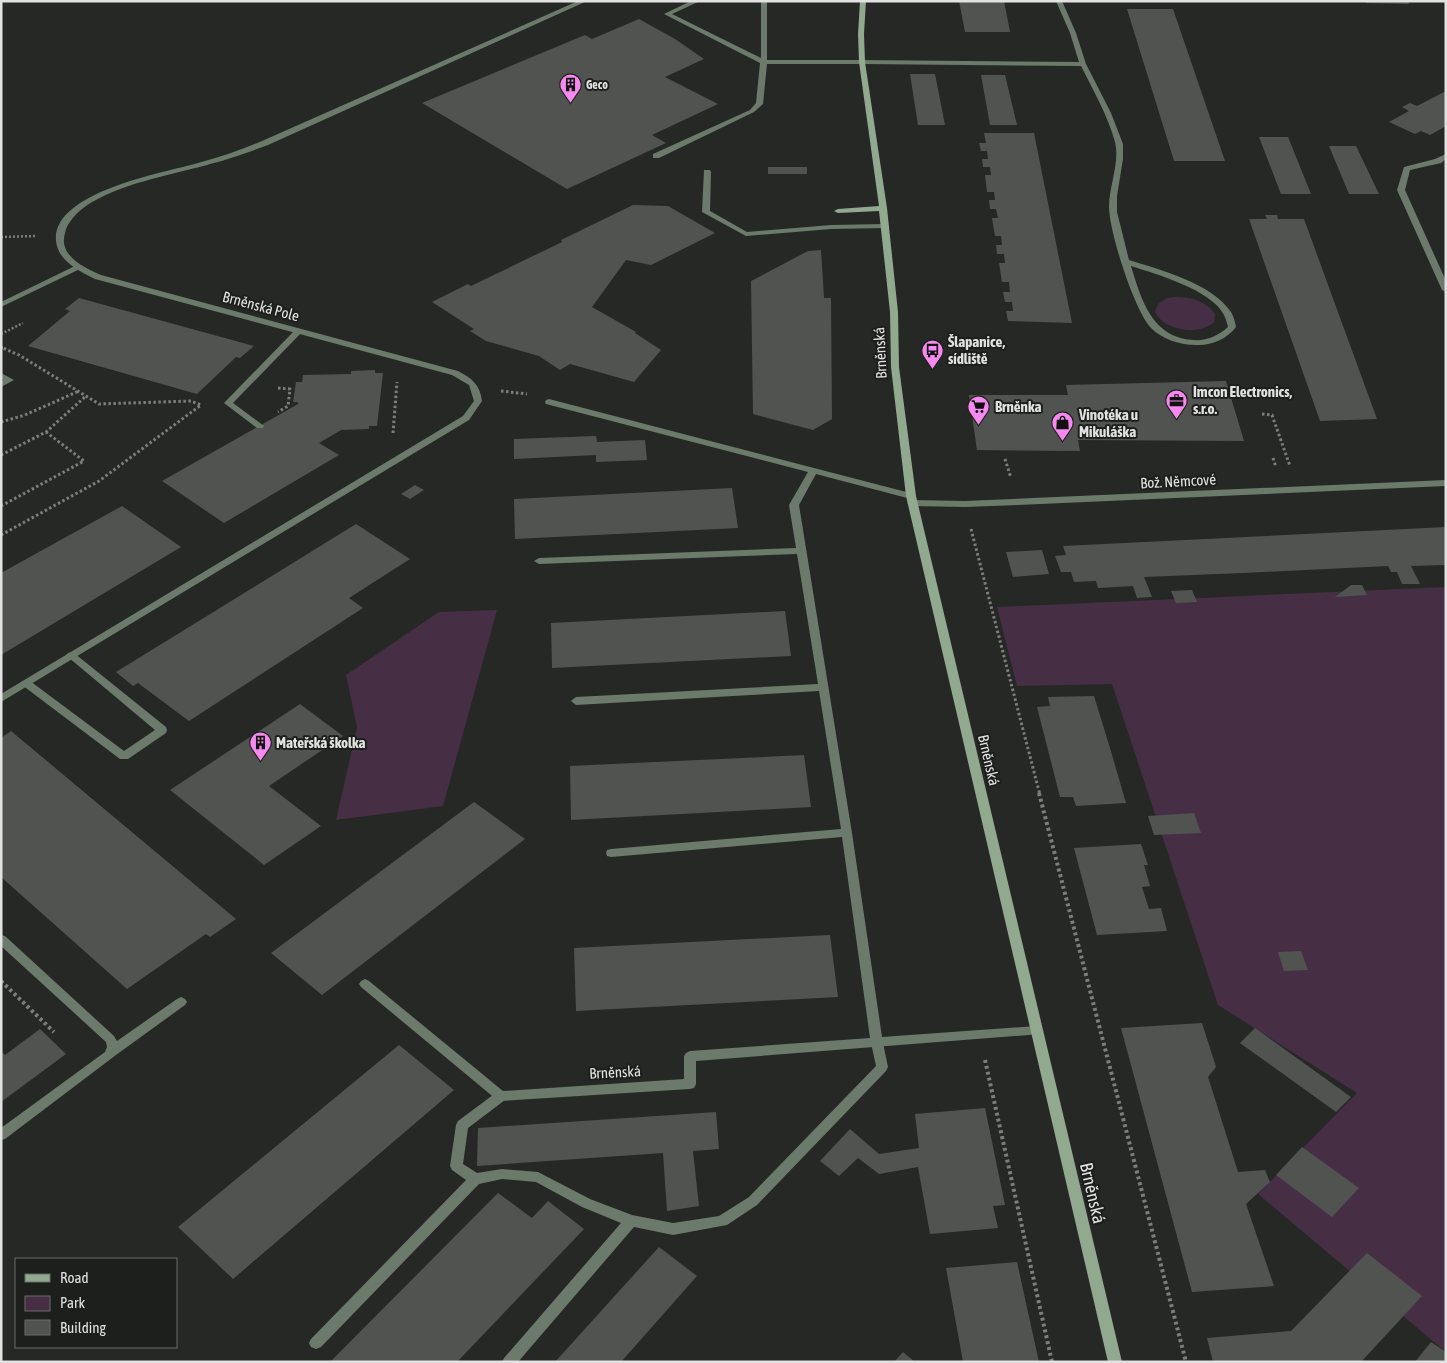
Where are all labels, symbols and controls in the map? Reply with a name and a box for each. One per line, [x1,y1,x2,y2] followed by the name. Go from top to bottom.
[558,73,582,104] building icon: Geco
[586,78,608,92] place label: Geco
[221,288,301,324] street label: Brněnská Pole
[870,327,890,379] street label: Brněnská
[948,333,1005,367] place label: Šlapanice, sídliště
[920,338,944,369] bus stop icon: Šlapanice, sídliště
[1193,383,1292,417] place label: Imcon Electronics, s.r.o.
[1165,388,1189,419] office icon: Imcon Electronics, s.r.o.
[967,394,991,425] supermarket icon: Brněnka
[995,398,1041,415] place label: Brněnka
[1078,406,1138,440] place label: Vinotéka u Mikuláška
[1051,411,1075,442] shop icon: Vinotéka u Mikuláška
[1140,471,1217,491] street label: Bož. Němcové
[248,730,272,761] building icon: Mateřská školka
[975,733,1003,787] street label: Brněnská
[276,734,366,751] place label: Mateřská školka
[589,1062,641,1082] street label: Brněnská
[1076,1160,1110,1226] street label: Brněnská
[15,1258,178,1348] legend
[60,1269,89,1286] text: Road
[60,1294,85,1311] text: Park
[60,1319,106,1336] text: Building

